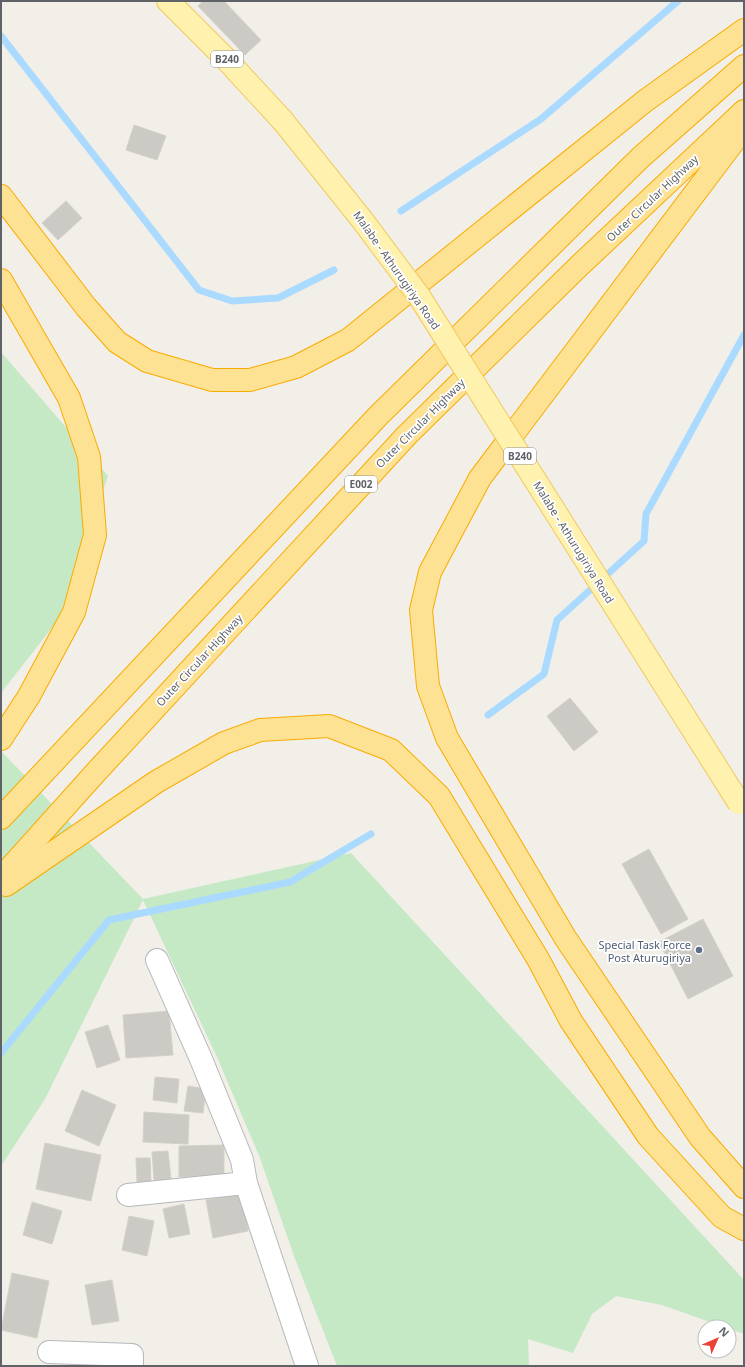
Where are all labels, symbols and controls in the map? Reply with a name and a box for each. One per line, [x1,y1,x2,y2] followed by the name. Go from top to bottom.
[211,51,243,67] road number: B240
[603,151,701,245] street label: Outer Circular Highway
[350,208,444,332] street label: Malabe - Athurugiriya Road
[372,375,468,471] street label: Outer Circular Highway
[504,448,536,464] road number: B240
[345,476,377,492] road number: E002
[530,478,618,606] street label: Malabe - Athurugiriya Road
[152,611,246,709] street label: Outer Circular Highway
[598,937,691,965] place label: Special Task Force Post Aturugiriya
[694,945,704,955] marker: Special Task Force Post Aturugiriya
[697,1319,737,1359] north arrow
[716,1323,733,1340] text: N

